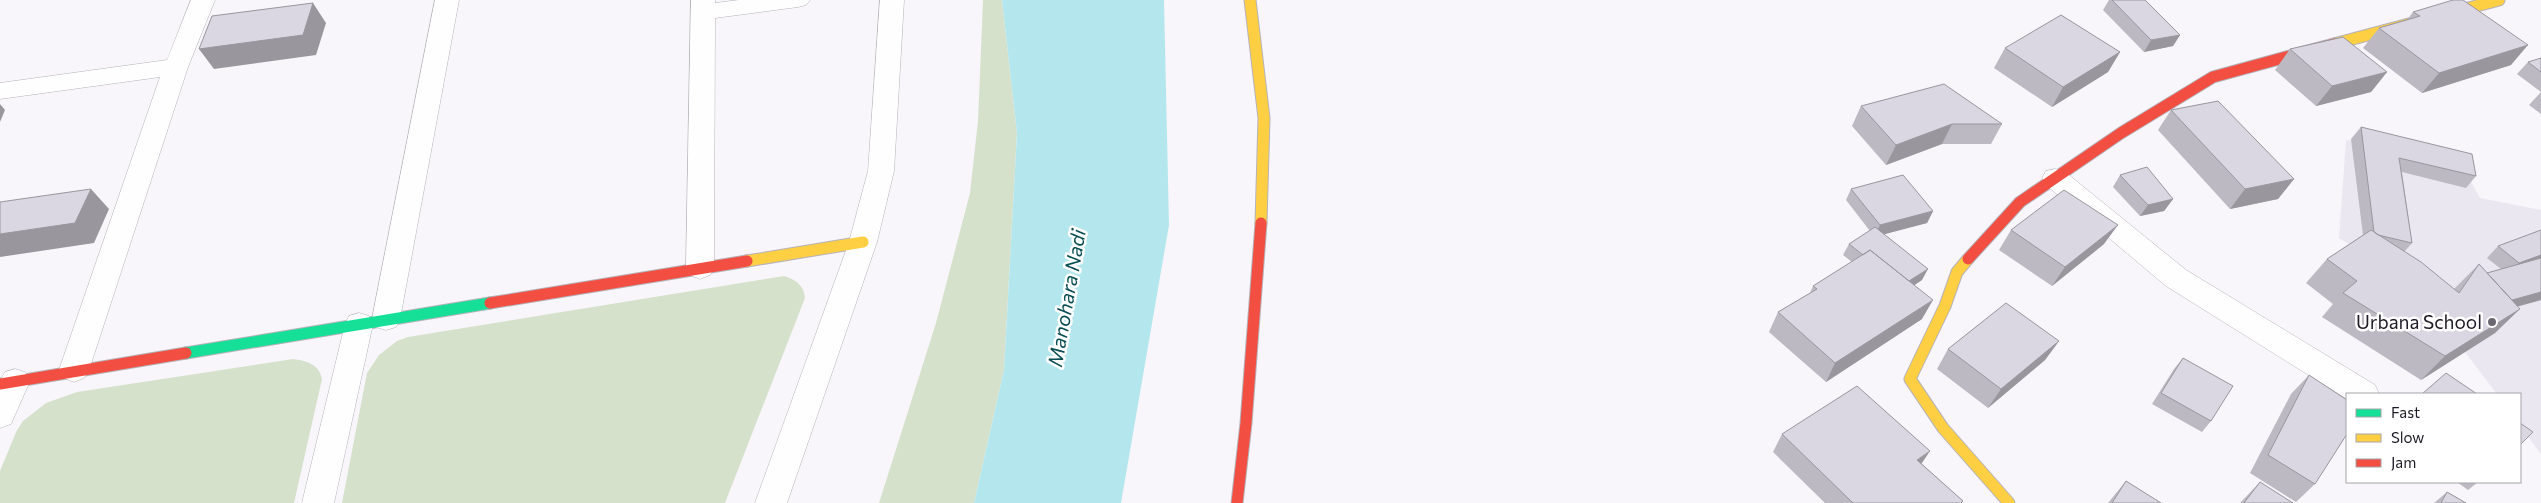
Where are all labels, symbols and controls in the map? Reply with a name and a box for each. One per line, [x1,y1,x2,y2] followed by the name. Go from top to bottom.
[1042,226,1090,368] water label: Manohara Nadi
[2356,310,2482,333] place label: Urbana School
[2486,316,2498,328] marker: Urbana School
[2346,393,2521,483] legend
[2391,403,2420,421] text: Fast
[2391,428,2424,446] text: Slow
[2391,453,2416,471] text: Jam

